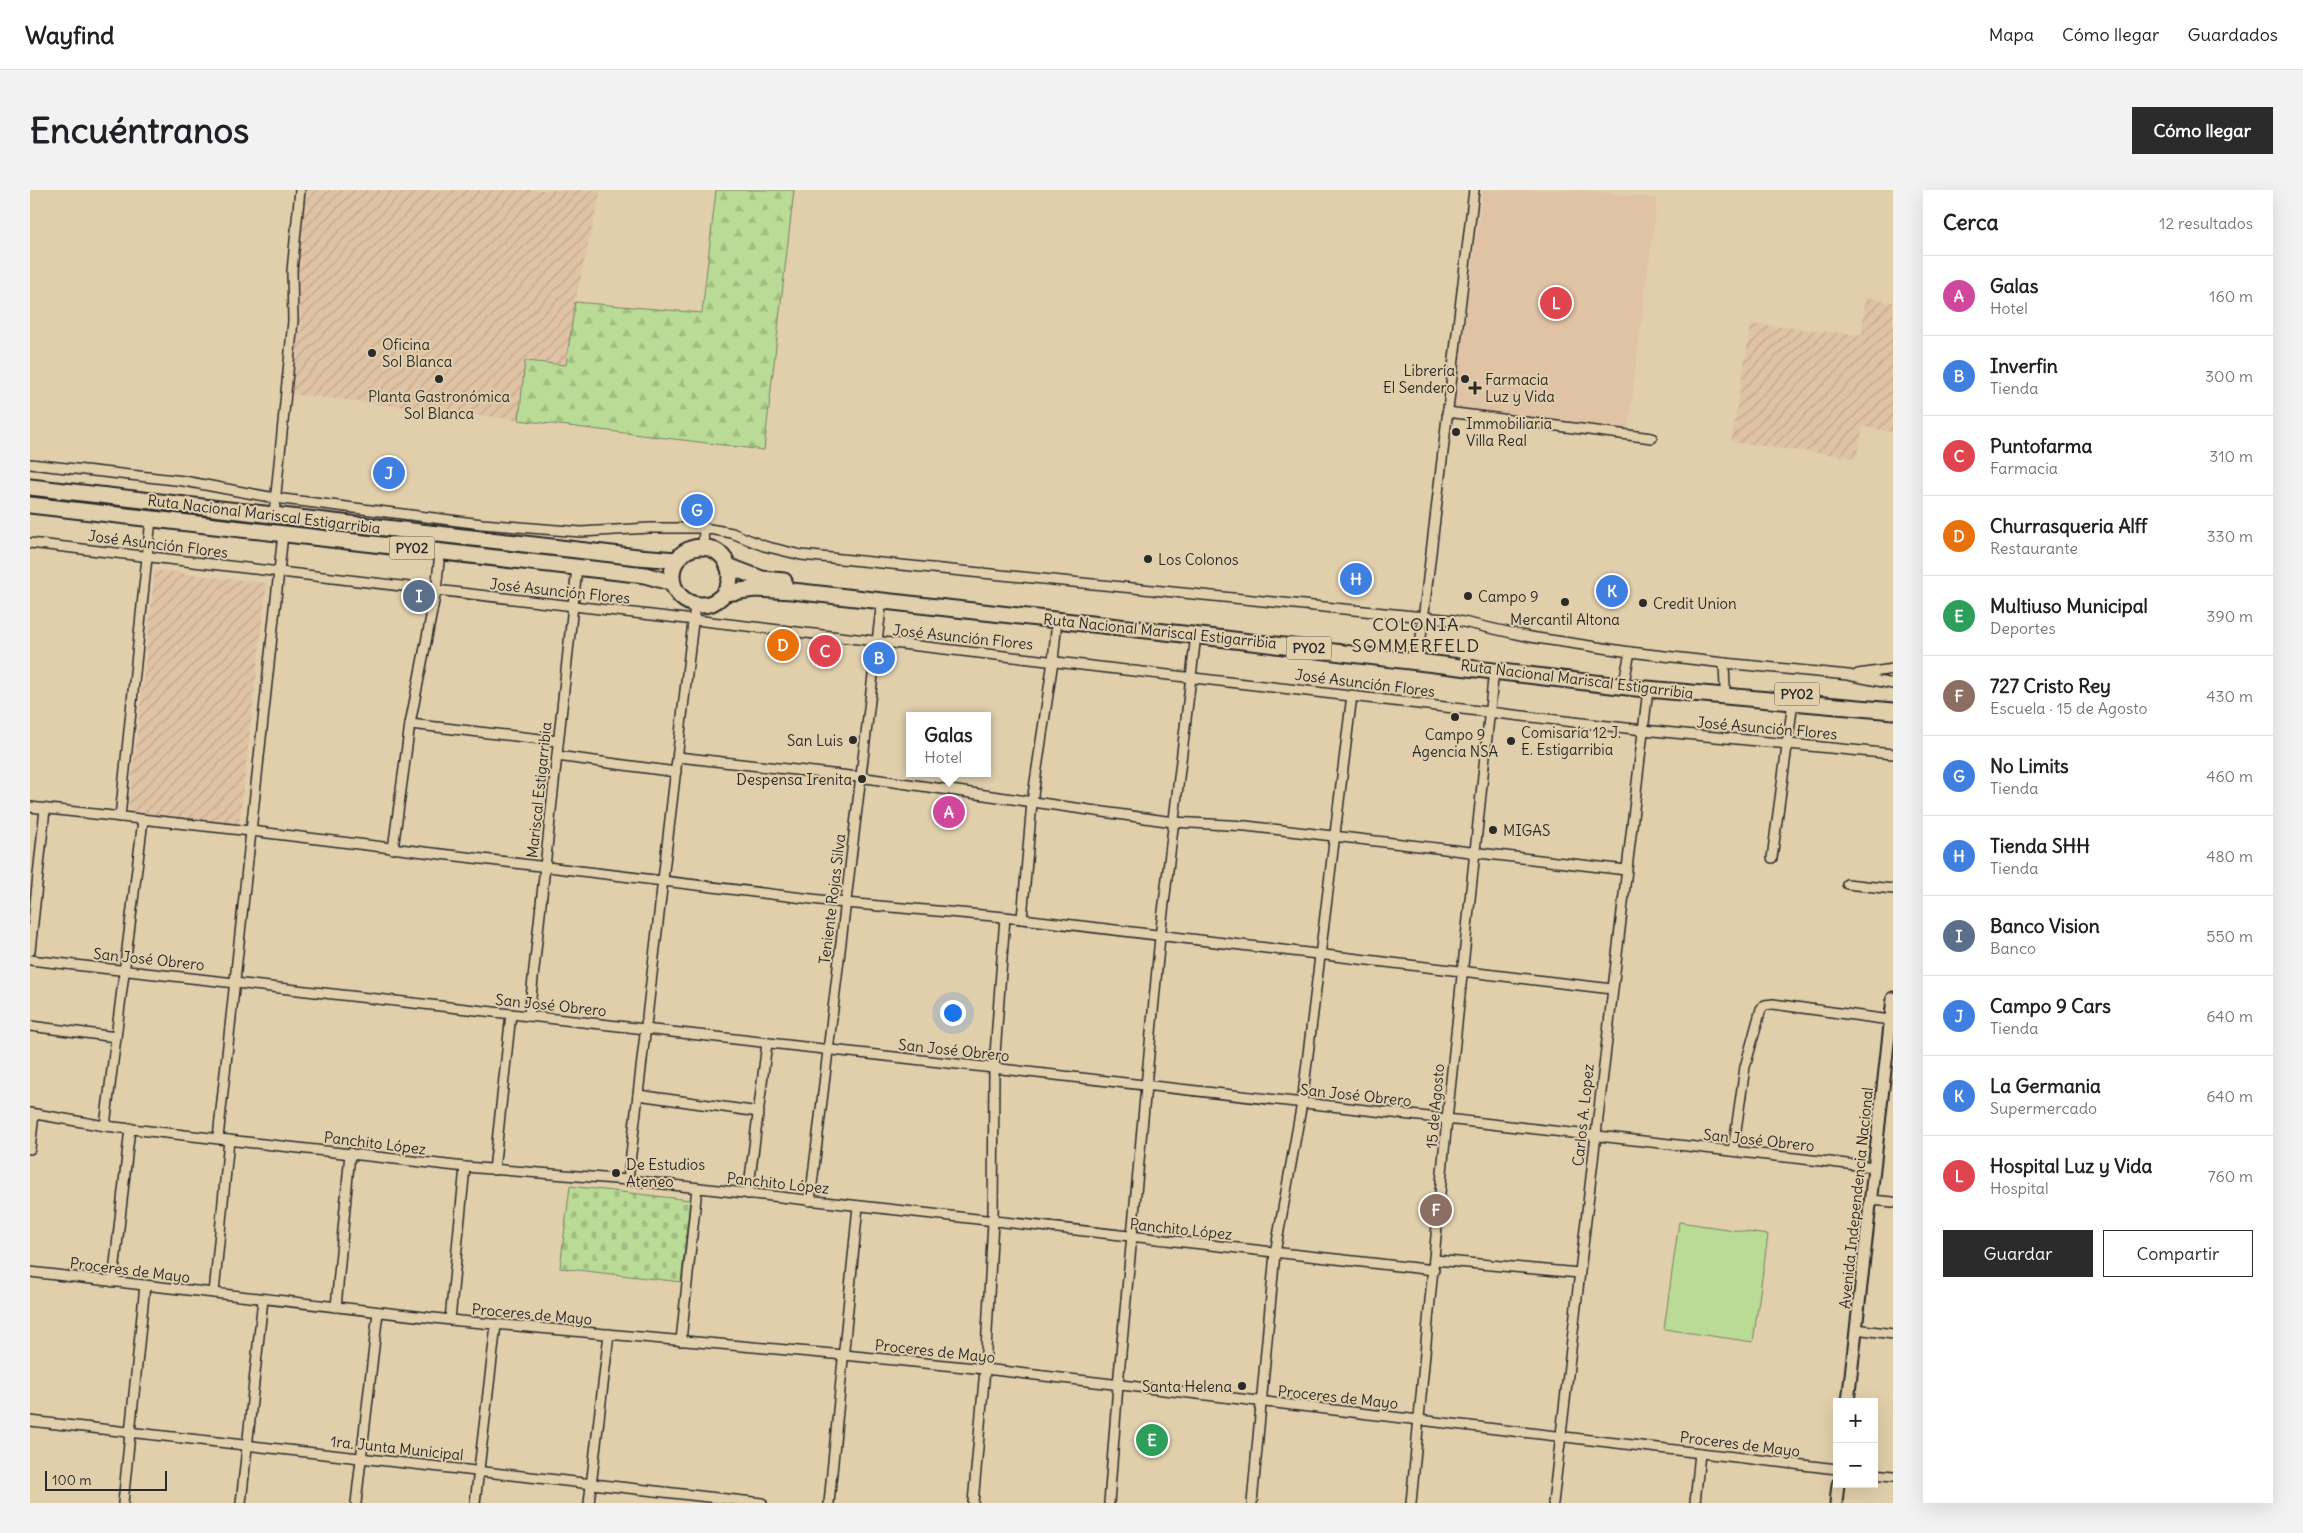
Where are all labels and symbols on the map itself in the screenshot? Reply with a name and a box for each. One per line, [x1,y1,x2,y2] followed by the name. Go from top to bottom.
[1540,284,1572,322] pin: L
[382,335,453,371] place label: Oficina Sol Blanca
[366,347,378,359] marker: Oficina Sol Blanca
[1383,361,1455,397] place label: Librería El Sendero
[1485,370,1555,406] place label: Farmacia Luz y Vida
[433,373,445,385] marker: Planta Gastronómica Sol Blanca
[1459,373,1471,385] marker: Librería El Sendero
[1469,382,1481,394] marker: Farmacia Luz y Vida
[368,387,510,423] place label: Planta Gastronómica Sol Blanca
[1466,414,1553,450] place label: Immobiliaria Villa Real
[1450,426,1462,438] marker: Immobiliaria Villa Real
[373,454,405,492] pin: J
[146,490,382,538] street label: Ruta Nacional Mariscal Estigarribia
[681,491,713,529] pin: G
[87,526,229,562] street label: José Asunción Flores
[390,536,434,559] road number: PY02
[1158,550,1239,569] place label: Los Colonos
[1142,553,1154,565] marker: Los Colonos
[1340,560,1372,598] pin: H
[1596,572,1628,610] pin: K
[489,574,631,608] street label: José Asunción Flores
[403,577,435,615] pin: I
[1478,587,1539,606] place label: Campo 9
[1462,590,1474,602] marker: Campo 9
[1653,594,1737,613] place label: Credit Union
[1559,596,1571,608] marker: Mercantil Altona
[1637,597,1649,609] marker: Credit Union
[1042,609,1278,653] street label: Ruta Nacional Mariscal Estigarribia
[1510,610,1620,629] place label: Mercantil Altona
[1352,613,1480,657] district label: COLONIA SOMMERFELD
[892,620,1034,654] street label: José Asunción Flores
[767,626,799,664] pin: D
[809,632,841,670] pin: C
[1286,636,1332,659] road number: PY02
[863,639,895,677] pin: B
[1459,655,1695,703] street label: Ruta Nacional Mariscal Estigarribia
[1294,665,1436,701] street label: José Asunción Flores
[1774,682,1820,706] road number: PY02
[1449,711,1461,723] marker: Campo 9 Agencia NSA
[1696,712,1838,744] street label: José Asunción Flores
[522,721,556,859] street label: Mariscal Estigarribia
[1521,723,1621,759] place label: Comisaría 12 J. E. Estigarribia
[1412,725,1498,761] place label: Campo 9 Agencia NSA
[787,731,843,750] place label: San Luis
[847,734,859,746] marker: San Luis
[1505,735,1517,747] marker: Comisaría 12 J. E. Estigarribia
[736,770,852,789] place label: Despensa Irenita
[856,773,868,785] marker: Despensa Irenita
[933,793,965,831] pin: A
[1503,821,1550,840] place label: MIGAS
[1487,824,1499,836] marker: MIGAS
[815,832,849,965] street label: Teniente Rojas Silva
[92,944,206,974] street label: San José Obrero
[494,990,608,1020] street label: San José Obrero
[940,1000,966,1026] your location
[897,1035,1011,1065] street label: San José Obrero
[1422,1063,1448,1149] street label: 15 de Agosto
[1568,1063,1598,1167] street label: Carlos A. Lopez
[1299,1080,1413,1110] street label: San José Obrero
[1835,1086,1877,1310] street label: Avenida Independencia Nacional
[1702,1125,1816,1155] street label: San José Obrero
[323,1127,427,1159] street label: Panchito López
[626,1155,705,1191] place label: De Estudios Ateneo
[610,1167,622,1179] marker: De Estudios Ateneo
[726,1168,830,1198] street label: Panchito López
[1420,1191,1452,1229] pin: F
[1129,1214,1233,1244] street label: Panchito López
[69,1253,191,1287] street label: Proceres de Mayo
[471,1299,593,1329] street label: Proceres de Mayo
[874,1335,996,1367] street label: Proceres de Mayo
[1142,1377,1232,1396] place label: Santa Helena
[1236,1380,1248,1392] marker: Santa Helena
[1277,1381,1399,1413] street label: Proceres de Mayo
[1136,1421,1168,1459] pin: E
[1679,1427,1801,1461] street label: Proceres de Mayo
[330,1432,464,1464] street label: 1ra. Junta Municipal
[45,1468,168,1491] scale bar

